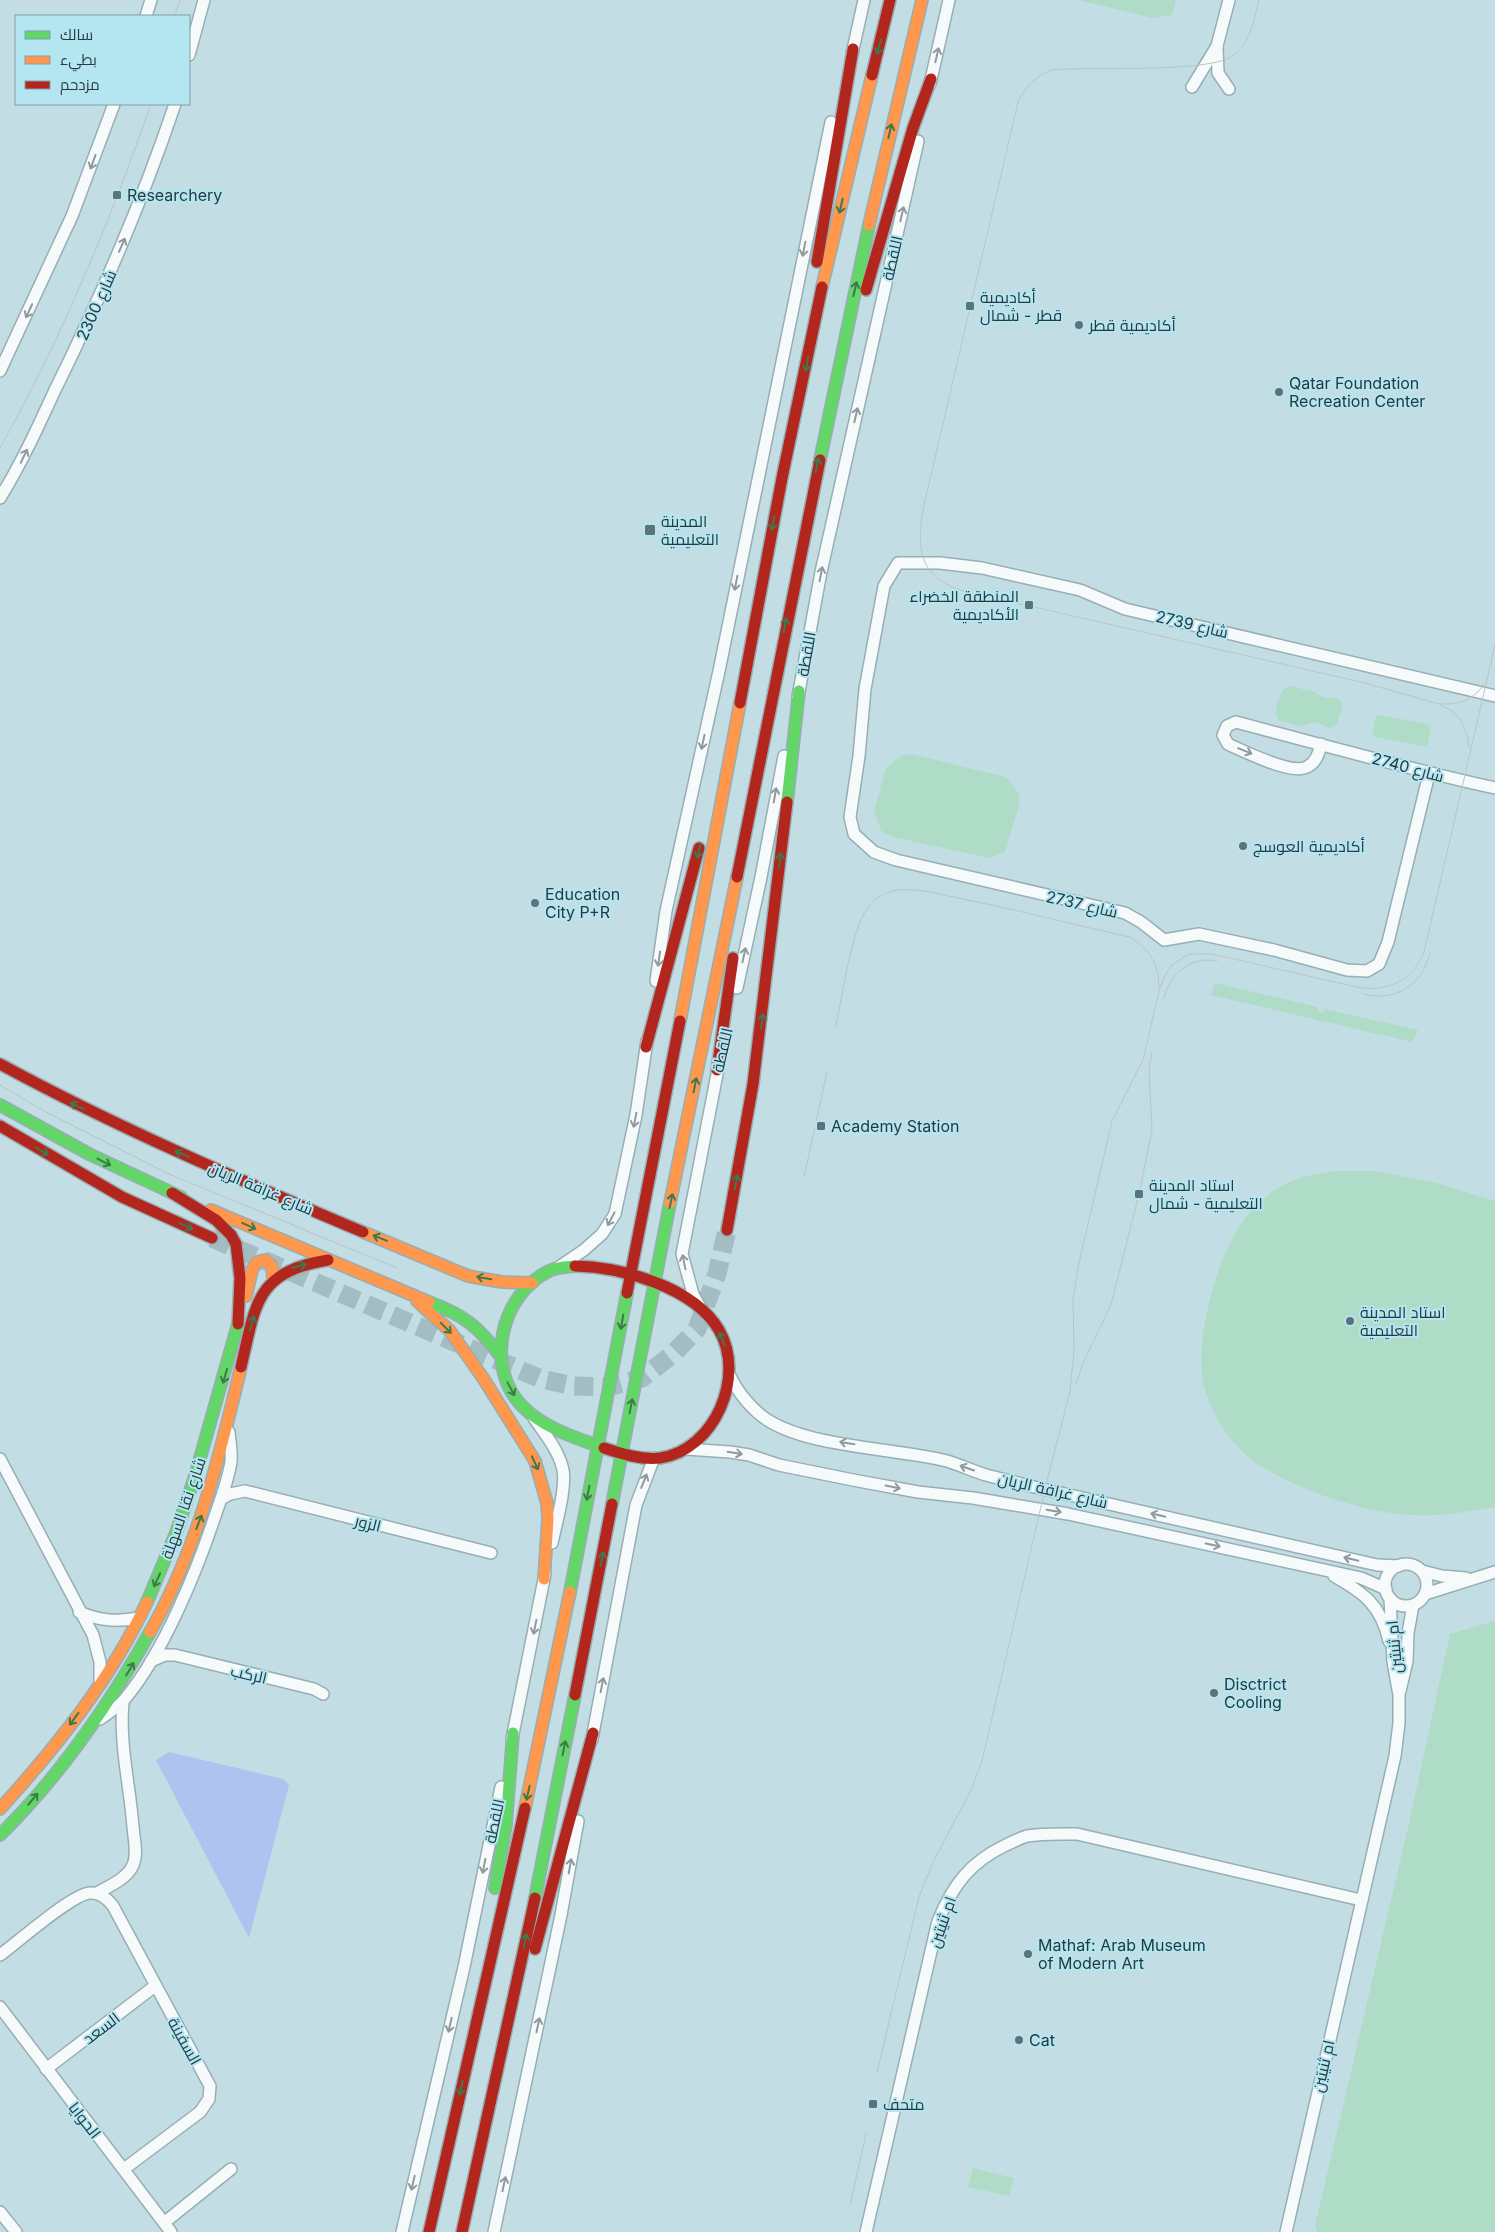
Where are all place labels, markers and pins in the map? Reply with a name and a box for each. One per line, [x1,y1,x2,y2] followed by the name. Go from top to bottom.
[127,185,222,205] place label: Researchery
[111,189,123,201] marker: Researchery
[980,287,1062,326] place label: أكاديمية قطر - شمال
[964,300,976,312] marker: أكاديمية قطر - شمال
[1088,315,1176,335] place label: أكاديمية قطر
[1073,319,1085,331] marker: أكاديمية قطر
[1289,373,1425,411] place label: Qatar Foundation Recreation Center
[1273,386,1285,398] marker: Qatar Foundation Recreation Center
[661,511,719,549] place label: المدينة التعليمية
[643,523,657,537] marker: المدينة التعليمية
[910,586,1019,624] place label: المنطقة الخضراء الأكاديمية
[1023,599,1035,611] marker: المنطقة الخضراء الأكاديمية
[1253,836,1365,858] place label: أكاديمية العوسج
[1237,840,1249,852] marker: أكاديمية العوسج
[545,884,620,922] place label: Education City P+R
[529,897,541,909] marker: Education City P+R
[831,1116,959,1136] place label: Academy Station
[815,1120,827,1132] marker: Academy Station
[1149,1175,1263,1214] place label: استاد المدينة التعليمية - شمال
[1133,1188,1145,1200] marker: استاد المدينة التعليمية - شمال
[1360,1302,1445,1340] place label: استاد المدينة التعليمية
[1344,1315,1356,1327] marker: استاد المدينة التعليمية
[1224,1674,1287,1712] place label: Disctrict Cooling
[1208,1687,1220,1699] marker: Disctrict Cooling
[1038,1935,1206,1973] place label: Mathaf: Arab Museum of Modern Art
[1022,1948,1034,1960] marker: Mathaf: Arab Museum of Modern Art
[1029,2030,1055,2050] place label: Cat
[1013,2034,1025,2046] marker: Cat
[883,2094,925,2114] place label: متحف
[867,2098,879,2110] marker: متحف

